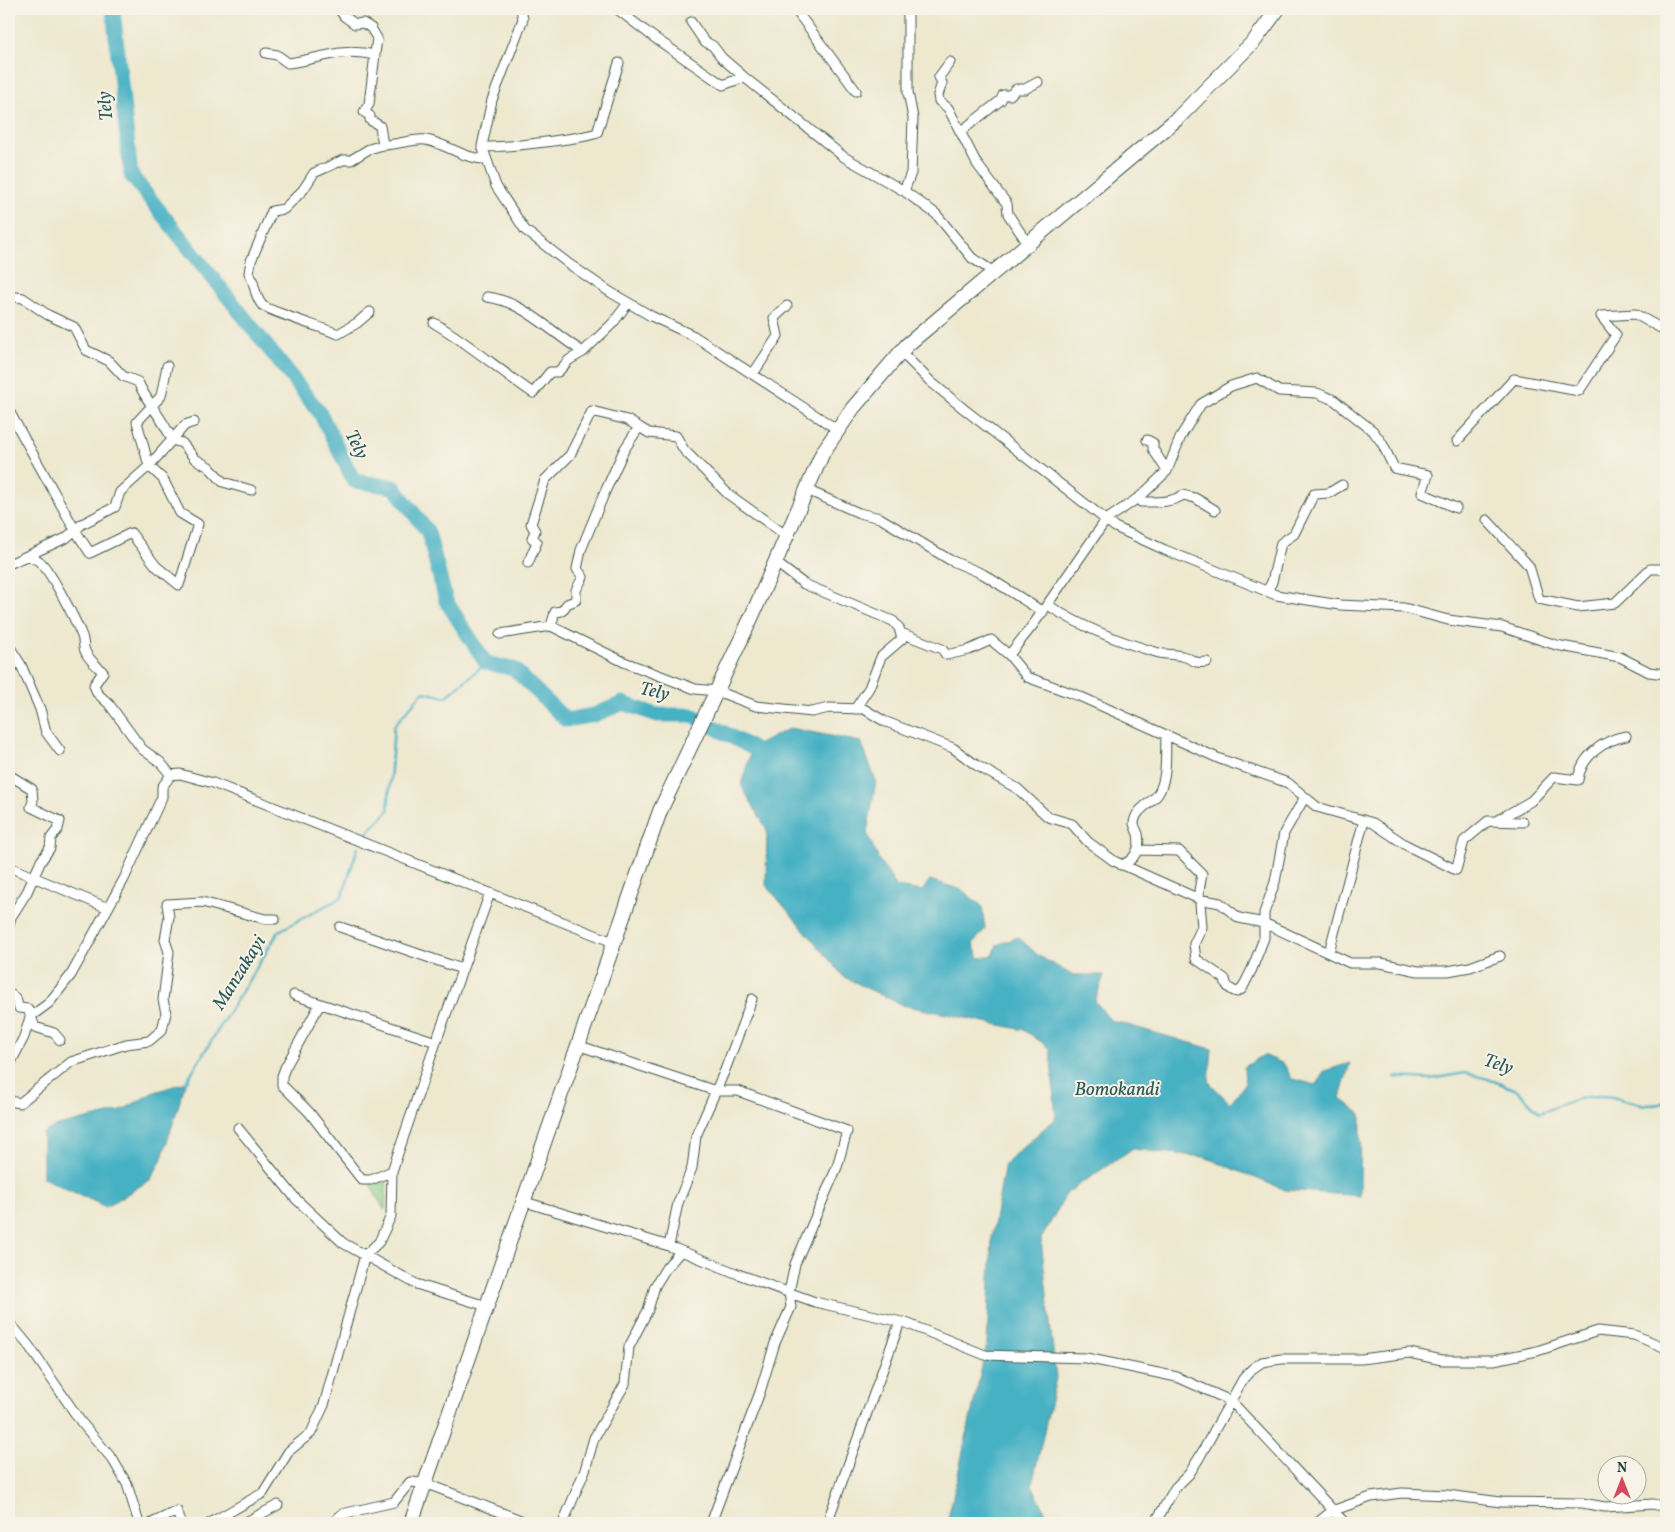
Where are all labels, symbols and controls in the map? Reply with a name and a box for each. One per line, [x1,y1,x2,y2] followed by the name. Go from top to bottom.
[91,89,120,122] water label: Tely
[338,426,375,464] water label: Tely
[637,676,672,708] water label: Tely
[206,931,273,1016] water label: Manzakayi
[1480,1048,1517,1082] water label: Tely
[1075,1077,1160,1103] water label: Bomokandi
[1598,1454,1648,1504] north arrow
[1617,1459,1627,1478] text: N

